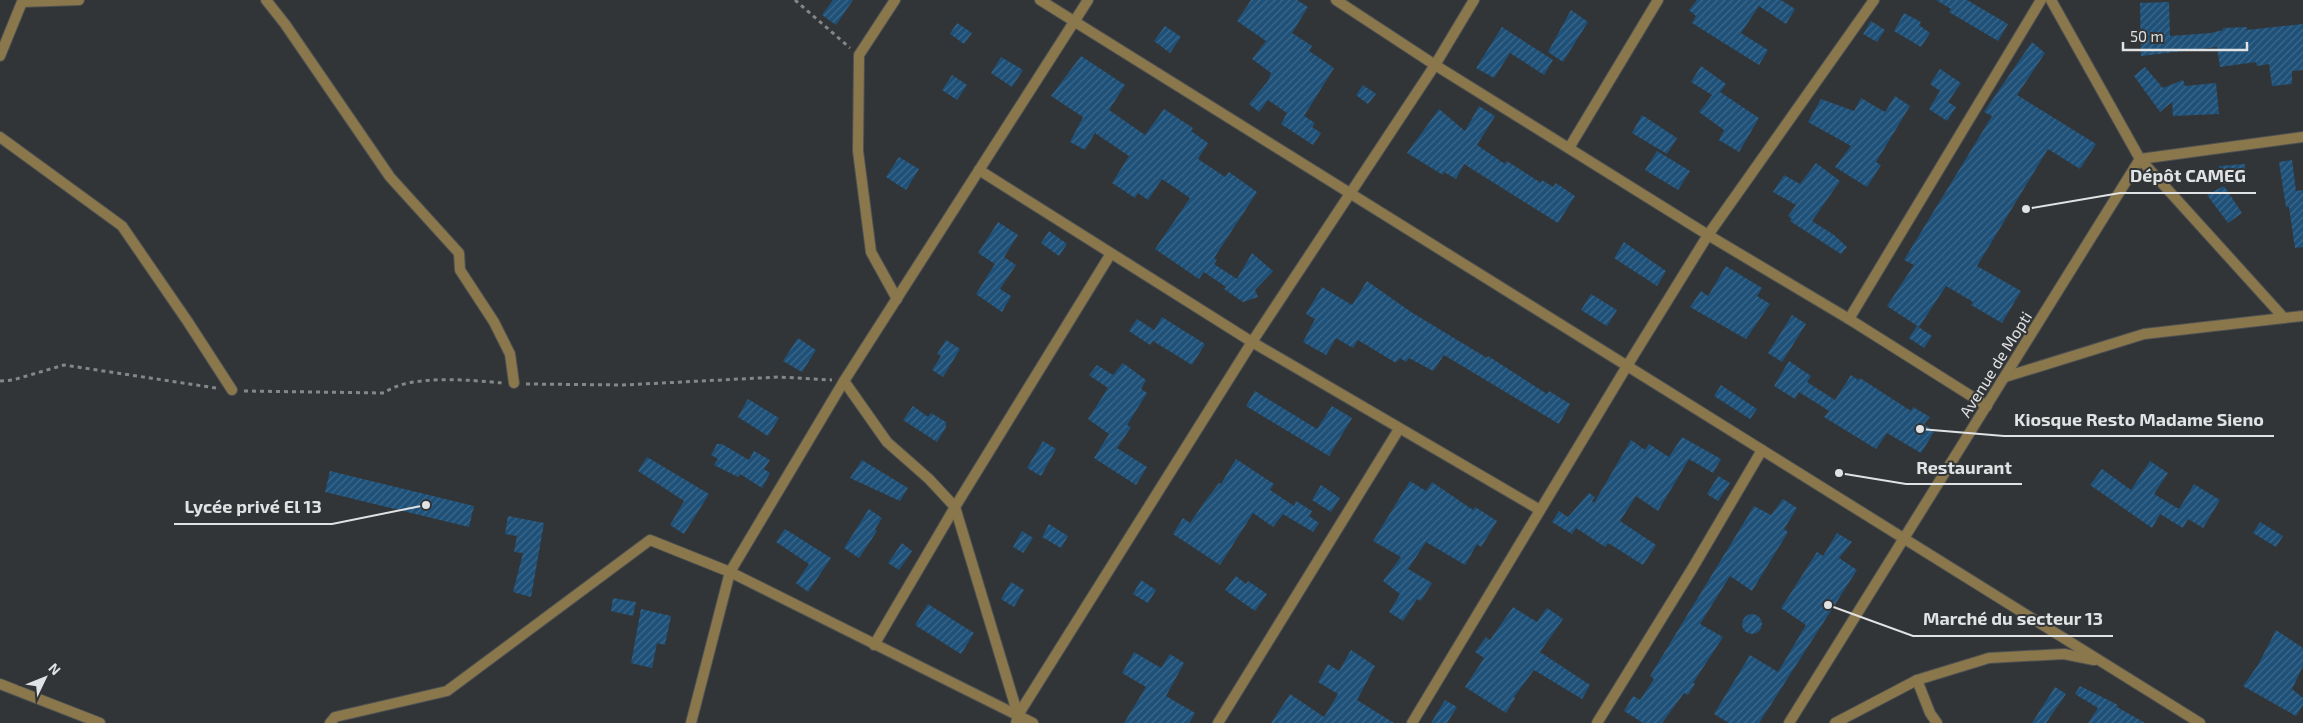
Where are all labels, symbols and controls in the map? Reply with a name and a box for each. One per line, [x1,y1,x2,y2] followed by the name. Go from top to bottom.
[2123,20,2247,52] scale bar
[2130,27,2164,45] text: 50 m
[2120,160,2256,193] callout: Dépôt CAMEG
[2130,164,2246,186] text: Dépôt CAMEG
[1955,308,2035,420] street label: Avenue de Mopti
[2004,403,2274,436] callout: Kiosque Resto Madame Sieno
[2014,408,2264,430] text: Kiosque Resto Madame Sieno
[1906,451,2022,484] callout: Restaurant
[1916,456,2012,478] text: Restaurant
[174,491,332,524] callout: Lycée privé El 13
[184,495,322,517] text: Lycée privé El 13
[1913,603,2113,636] callout: Marché du secteur 13
[1923,607,2103,629] text: Marché du secteur 13
[20,653,70,703] north arrow
[45,659,65,678] text: N

